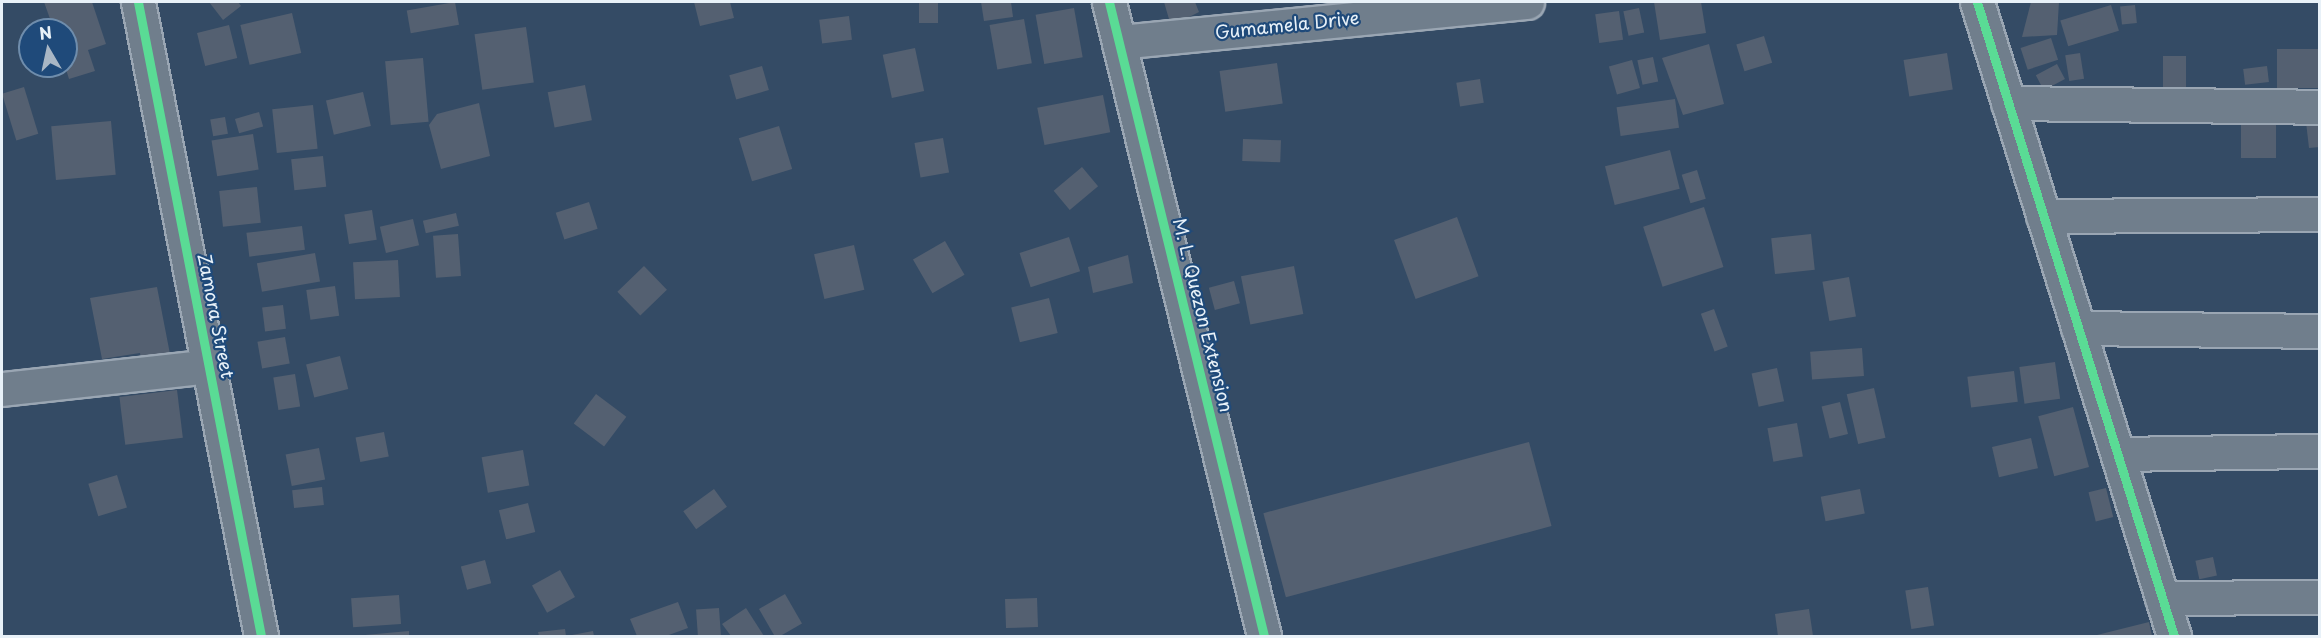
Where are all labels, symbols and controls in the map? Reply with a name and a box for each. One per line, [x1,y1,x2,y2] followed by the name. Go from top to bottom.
[1213,7,1361,43] street label: Gumamela Drive
[18,18,78,78] north arrow
[37,19,54,45] text: N
[1168,214,1238,416] street label: M. L. Quezon Extension
[193,251,239,381] street label: Zamora Street

